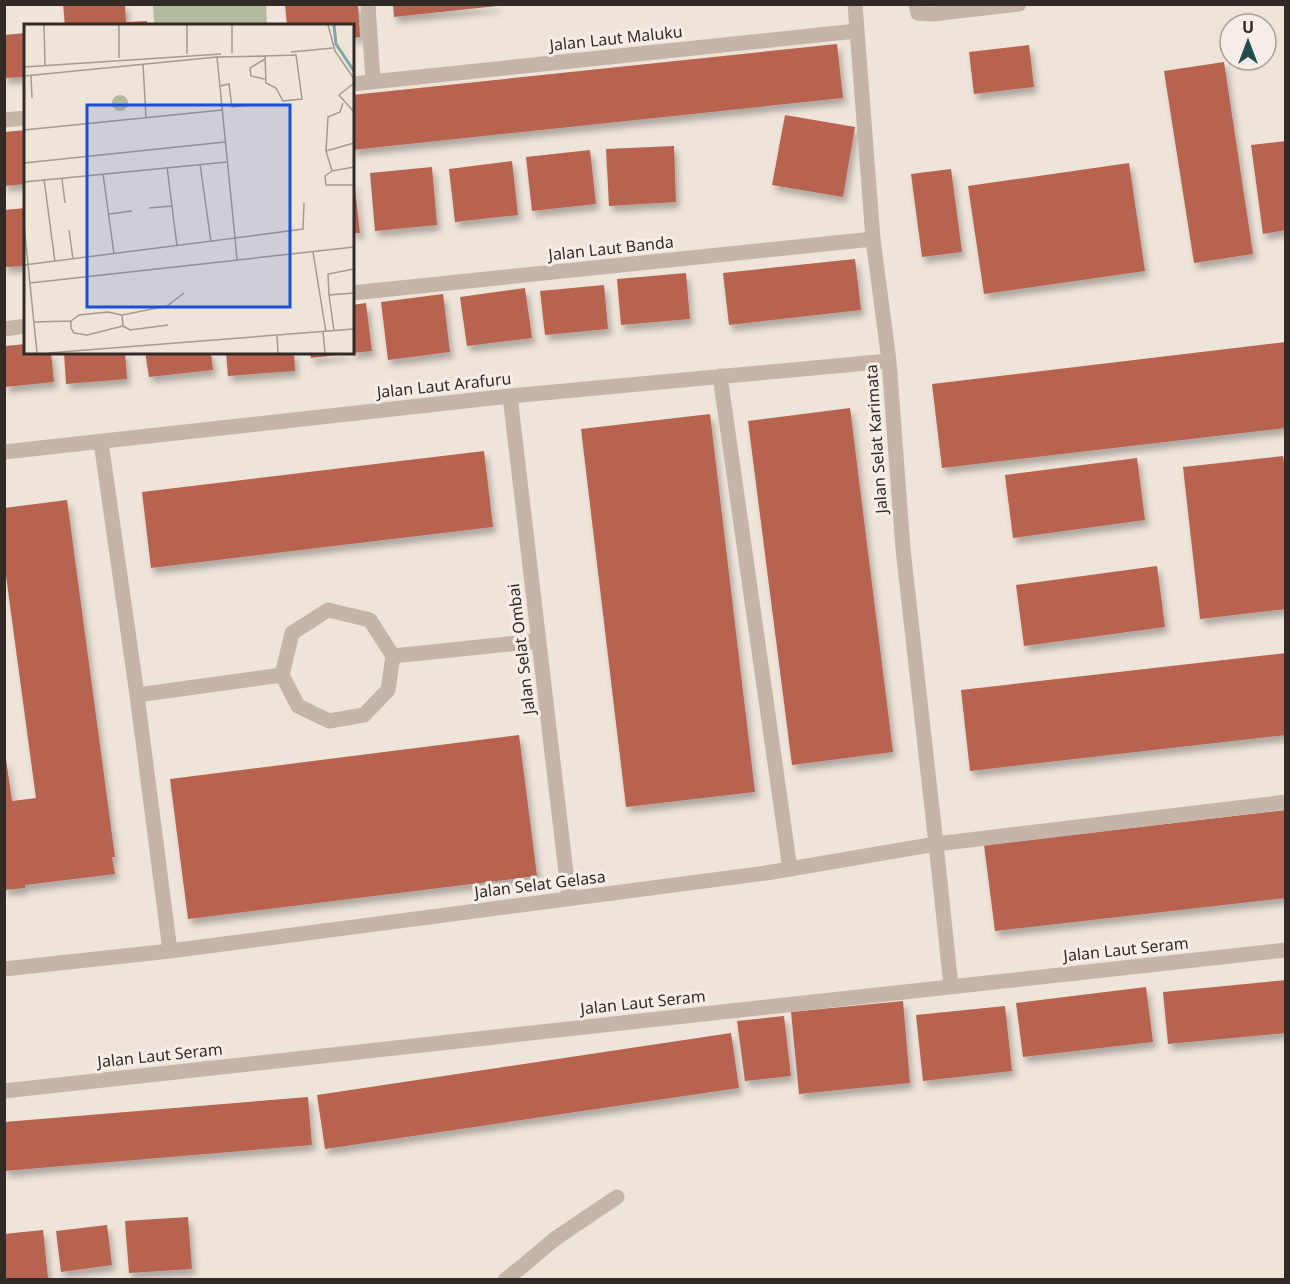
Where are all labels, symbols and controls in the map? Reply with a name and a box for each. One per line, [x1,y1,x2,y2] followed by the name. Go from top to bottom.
[1218,12,1278,72] north arrow
[1242,16,1254,38] text: U
[546,20,684,56] street label: Jalan Laut Maluku
[24,24,354,354] inset map
[545,230,675,266] street label: Jalan Laut Banda
[860,364,892,516] street label: Jalan Selat Karimata
[374,367,512,403] street label: Jalan Laut Arafuru
[502,582,540,718] street label: Jalan Selat Ombai
[471,865,607,903] street label: Jalan Selat Gelasa
[1060,931,1190,967] street label: Jalan Laut Seram
[577,984,707,1020] street label: Jalan Laut Seram
[94,1037,224,1073] street label: Jalan Laut Seram

